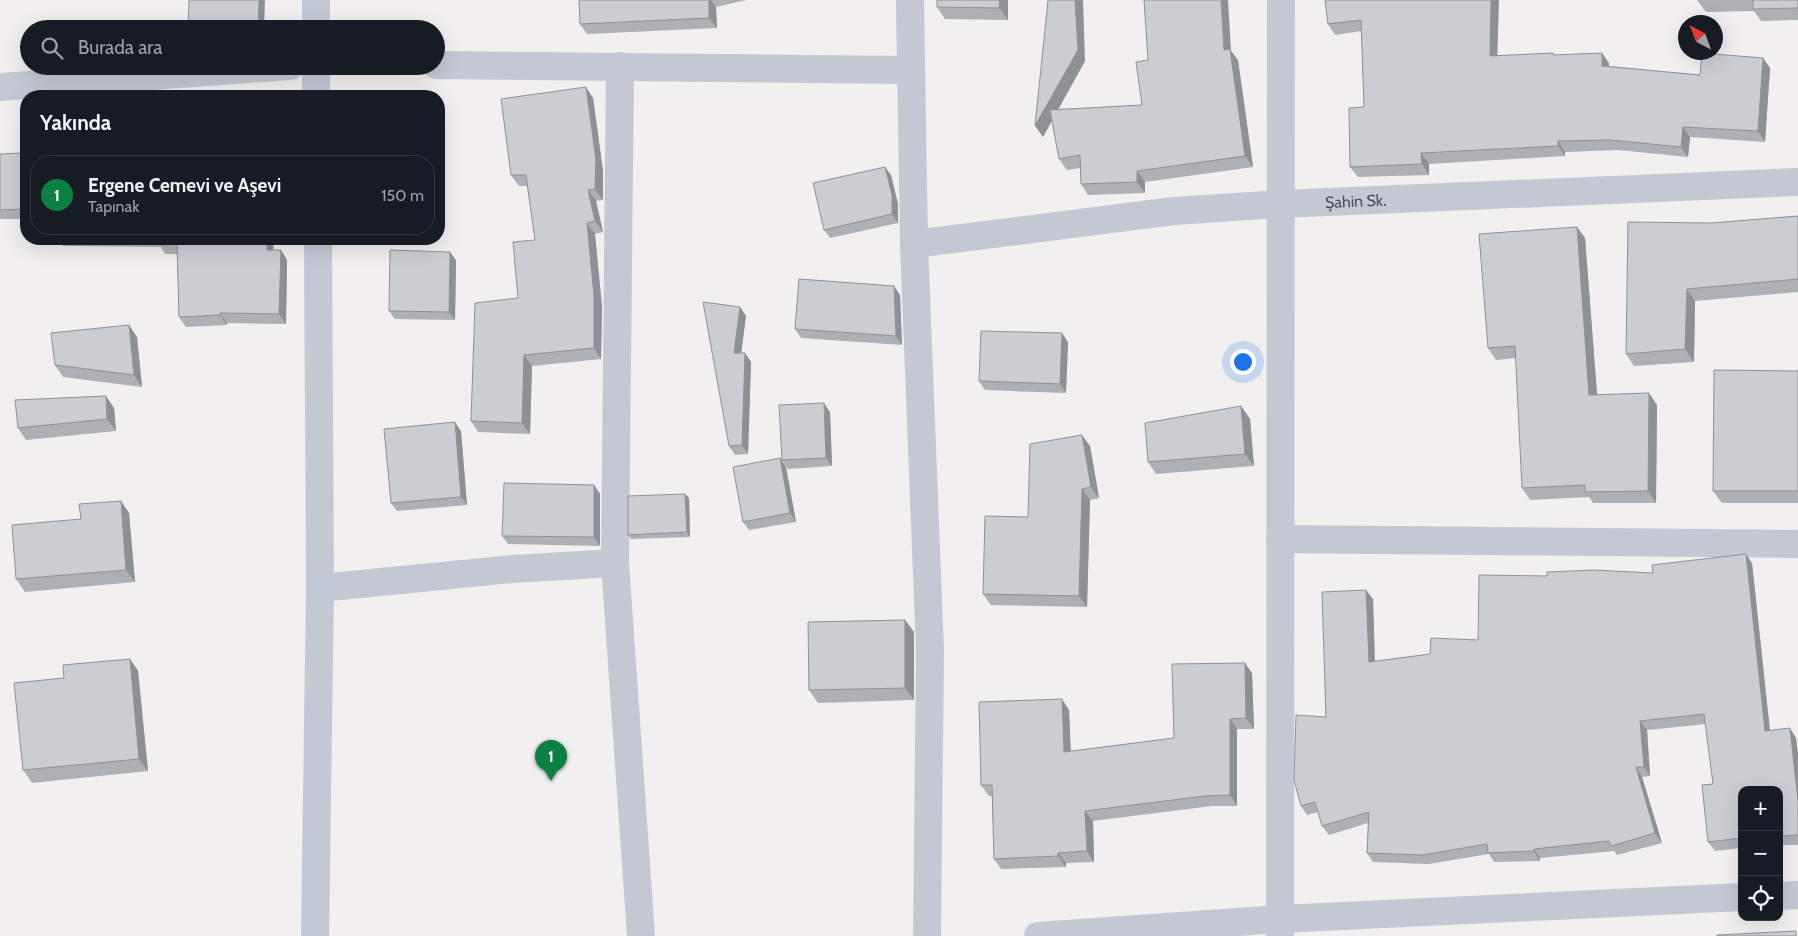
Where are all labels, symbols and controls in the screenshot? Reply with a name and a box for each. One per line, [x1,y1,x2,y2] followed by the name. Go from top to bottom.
[1678,15,1723,60] north arrow
[20,20,445,75] search box
[38,34,66,62] icon: search
[78,36,162,59] text: Burada ara
[40,110,111,135] text: Yakında
[88,174,281,197] text: Ergene Cemevi ve Aşevi
[54,186,60,205] text: 1
[381,186,424,205] text: 150 m
[1325,191,1387,212] street label: Şahin Sk.
[88,197,139,216] text: Tapınak
[1230,349,1256,375] your location
[535,740,567,781] pin: 1
[1738,786,1783,921] map controls
[1738,786,1783,831] button: +
[1738,831,1783,876] button: −
[1738,876,1783,921] button: locate

